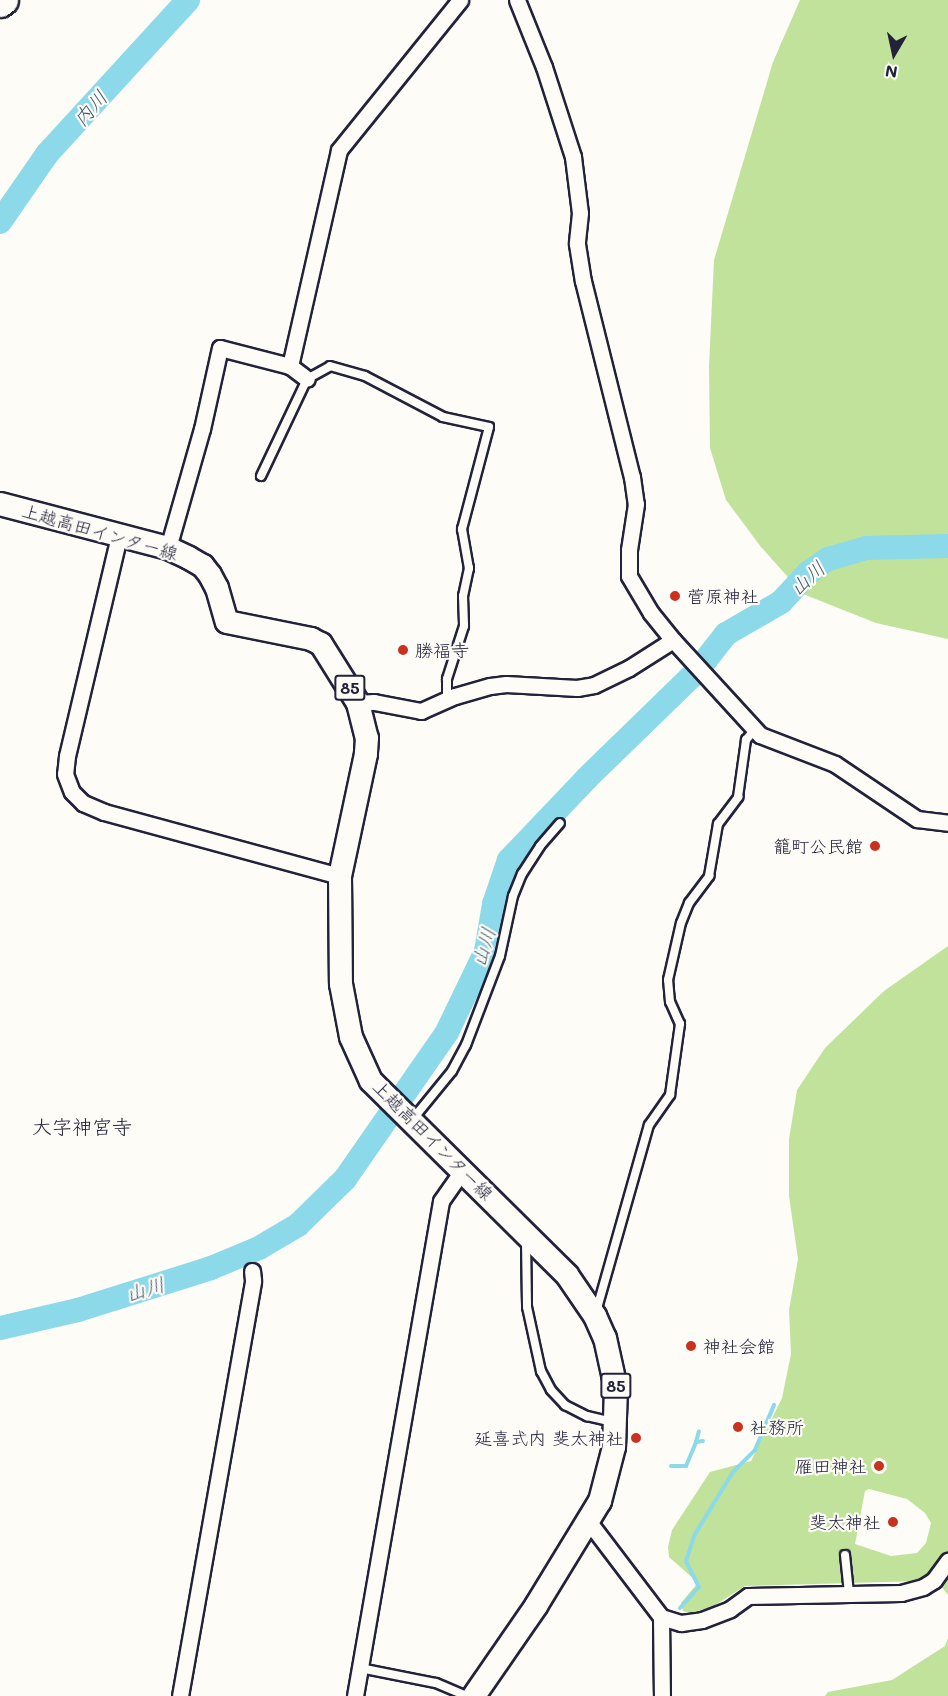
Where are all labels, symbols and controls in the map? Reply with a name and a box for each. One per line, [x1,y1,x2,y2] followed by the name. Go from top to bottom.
[864,24,924,84] north arrow
[883,61,899,84] text: N
[68,85,112,131] water label: 内川
[19,499,181,565] street label: 上越高田インター線
[784,556,830,600] water label: 山川
[687,585,759,607] place label: 菅原神社
[668,589,682,603] marker: 菅原神社
[415,639,469,661] place label: 勝福寺
[396,643,410,657] marker: 勝福寺
[334,675,366,701] road number: 85
[773,835,863,857] place label: 籠町公民館
[868,839,882,853] marker: 籠町公民館
[466,924,500,970] water label: 山川
[368,1075,498,1205] street label: 上越高田インター線
[32,1114,132,1138] district label: 大字神宮寺
[122,1272,168,1306] water label: 山川
[703,1335,775,1357] place label: 神社会館
[684,1339,698,1353] marker: 神社会館
[600,1373,632,1399] road number: 85
[750,1416,804,1438] place label: 社務所
[731,1420,745,1434] marker: 社務所
[474,1427,624,1449] place label: 延喜式内 斐太神社
[629,1431,643,1445] marker: 延喜式内 斐太神社
[795,1455,867,1477] place label: 雁田神社
[872,1459,886,1473] marker: 雁田神社
[809,1511,881,1533] place label: 斐太神社
[886,1515,900,1529] marker: 斐太神社

